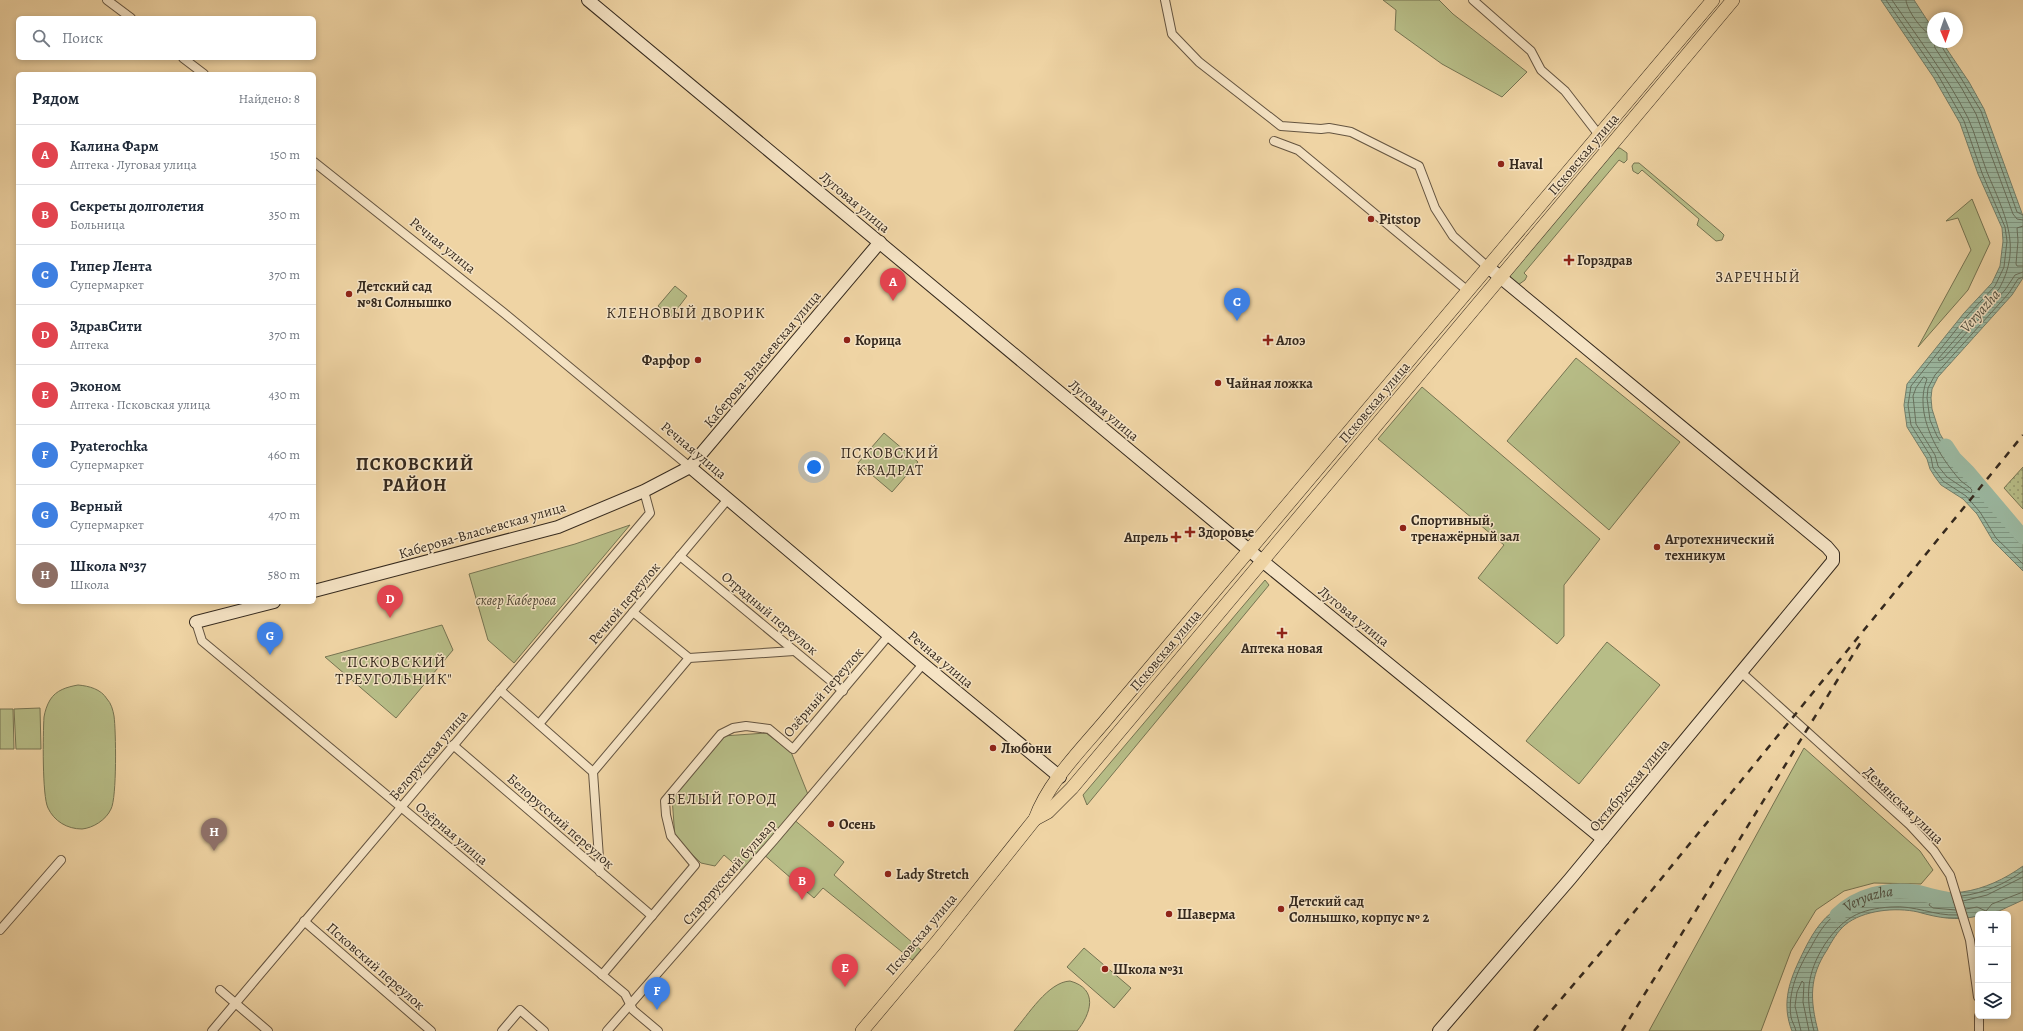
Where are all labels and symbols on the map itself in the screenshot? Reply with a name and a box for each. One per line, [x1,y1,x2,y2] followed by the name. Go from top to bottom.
[1927,12,1963,48] north arrow
[1544,109,1624,199] street label: Псковская улица
[1509,155,1543,174] place label: Haval
[1496,159,1506,169] marker: Haval
[816,167,894,238] street label: Луговая улица
[1379,210,1421,229] place label: Pitstop
[406,213,480,278] street label: Речная улица
[1366,214,1376,224] marker: Pitstop
[1577,251,1633,270] place label: Горздрав
[1564,255,1574,265] marker: Горздрав
[1715,267,1801,287] district label: ЗАРЕЧНЫЙ
[880,268,906,301] pin: A
[357,277,452,312] place label: Детский сад №81 Солнышко
[1955,285,2005,337] water label: Veryazha
[699,286,826,432] street label: Каберова-Власьевская улица
[1224,288,1250,321] pin: C
[344,289,354,299] marker: Детский сад №81 Солнышко
[606,303,766,323] district label: КЛЕНОВЫЙ ДВОРИК
[855,331,902,350] place label: Корица
[1275,331,1306,350] place label: Алоэ
[842,335,852,345] marker: Корица
[1263,335,1273,345] marker: Алоэ
[642,351,691,370] place label: Фарфор
[693,355,703,365] marker: Фарфор
[1335,357,1415,447] street label: Псковская улица
[1226,374,1313,393] place label: Чайная ложка
[1065,375,1143,446] street label: Луговая улица
[1213,378,1223,388] marker: Чайная ложка
[657,417,731,484] street label: Речная улица
[840,443,940,480] district label: ПСКОВСКИЙ КВАДРАТ
[356,452,474,497] district label: ПСКОВСКИЙ РАЙОН
[804,457,824,477] your location
[396,497,569,563] street label: Каберова-Власьевская улица
[1411,511,1520,546] place label: Спортивный, тренажёрный зал
[1198,523,1255,542] place label: Здоровье
[1398,523,1408,533] marker: Спортивный, тренажёрный зал
[1185,527,1195,537] marker: Здоровье
[1123,528,1169,547] place label: Апрель
[1664,530,1774,565] place label: Агротехнический техникум
[1171,532,1181,542] marker: Апрель
[1652,542,1662,552] marker: Агротехнический техникум
[584,558,664,649] street label: Речной переулок
[717,567,822,659] street label: Отрадный переулок
[1314,582,1394,651] street label: Луговая улица
[377,585,403,618] pin: D
[476,591,557,610] park label: сквер Каберова
[1126,605,1206,695] street label: Псковская улица
[257,622,283,655] pin: G
[904,626,978,693] street label: Речная улица
[1277,628,1287,638] marker: Аптека новая
[1240,639,1323,658] place label: Аптека новая
[779,643,868,741] street label: Озёрный переулок
[335,652,453,689] district label: "ПСКОВСКИЙ ТРЕУГОЛЬНИК"
[385,706,472,805] street label: Белорусская улица
[1585,735,1674,836] street label: Октябрьская улица
[1001,739,1052,758] place label: Любони
[988,743,998,753] marker: Любони
[1860,762,1948,849] street label: Демянская улица
[503,770,618,873] street label: Белорусский переулок
[667,789,777,809] district label: БЕЛЫЙ ГОРОД
[411,797,492,870] street label: Озёрная улица
[678,815,781,929] street label: Старорусский бульвар
[839,815,876,834] place label: Осень
[201,818,227,851] pin: H
[826,819,836,829] marker: Осень
[896,865,970,884] place label: Lady Stretch
[789,867,815,900] pin: B
[883,869,893,879] marker: Lady Stretch
[1839,881,1894,917] water label: Veryazha
[882,889,962,979] street label: Псковская улица
[1289,892,1429,927] place label: Детский сад Солнышко, корпус № 2
[1276,904,1286,914] marker: Детский сад Солнышко, корпус № 2
[1177,905,1236,924] place label: Шаверма
[1164,909,1174,919] marker: Шаверма
[322,918,429,1014] street label: Псковский переулок
[832,954,858,987] pin: E
[1113,960,1183,979] place label: Школа №31
[1100,964,1110,974] marker: Школа №31
[644,977,670,1010] pin: F

